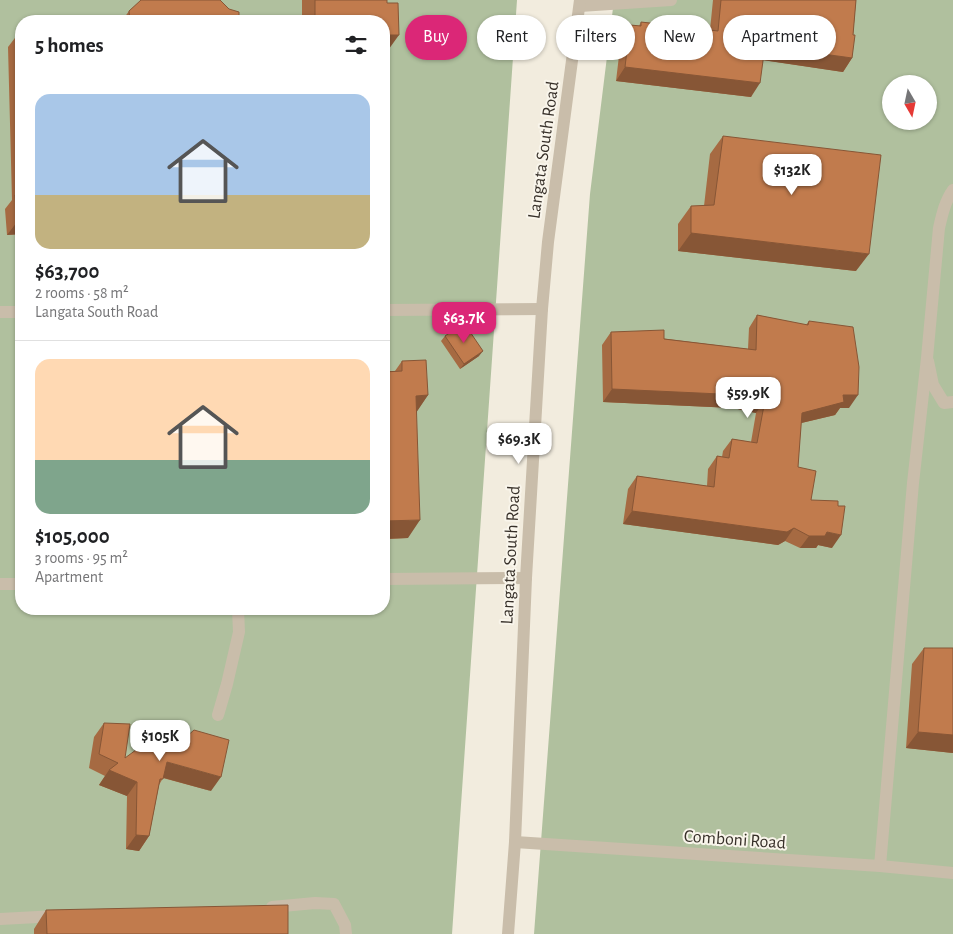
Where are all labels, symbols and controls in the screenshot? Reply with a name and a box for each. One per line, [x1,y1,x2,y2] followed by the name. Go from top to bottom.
[405,15,467,60] chip: Buy
[477,15,546,60] chip: Rent
[556,15,635,60] chip: Filters
[645,15,713,60] chip: New
[723,15,836,60] chip: Apartment
[342,31,370,59] icon: filters
[35,35,104,56] text: 5 homes
[882,75,938,130] north arrow
[882,75,937,130] map controls
[525,80,563,220] street label: Langata South Road
[158,126,248,216] icon: home
[757,154,827,196] pin: $132K
[774,162,810,178] text: $132K
[35,261,99,282] text: $63,700
[35,285,129,301] text: 2 rooms · 58 m²
[423,302,505,344] pin: $63.7K
[35,304,158,320] text: Langata South Road
[443,310,485,326] text: $63.7K
[707,376,789,419] pin: $59.9K
[727,385,769,401] text: $59.9K
[158,392,248,482] icon: home
[478,422,560,465] pin: $69.3K
[498,431,540,447] text: $69.3K
[498,485,524,625] street label: Langata South Road
[35,526,110,547] text: $105,000
[35,550,128,566] text: 3 rooms · 95 m²
[35,569,103,585] text: Apartment
[125,720,195,762] pin: $105K
[141,728,179,744] text: $105K
[683,827,787,853] street label: Comboni Road

